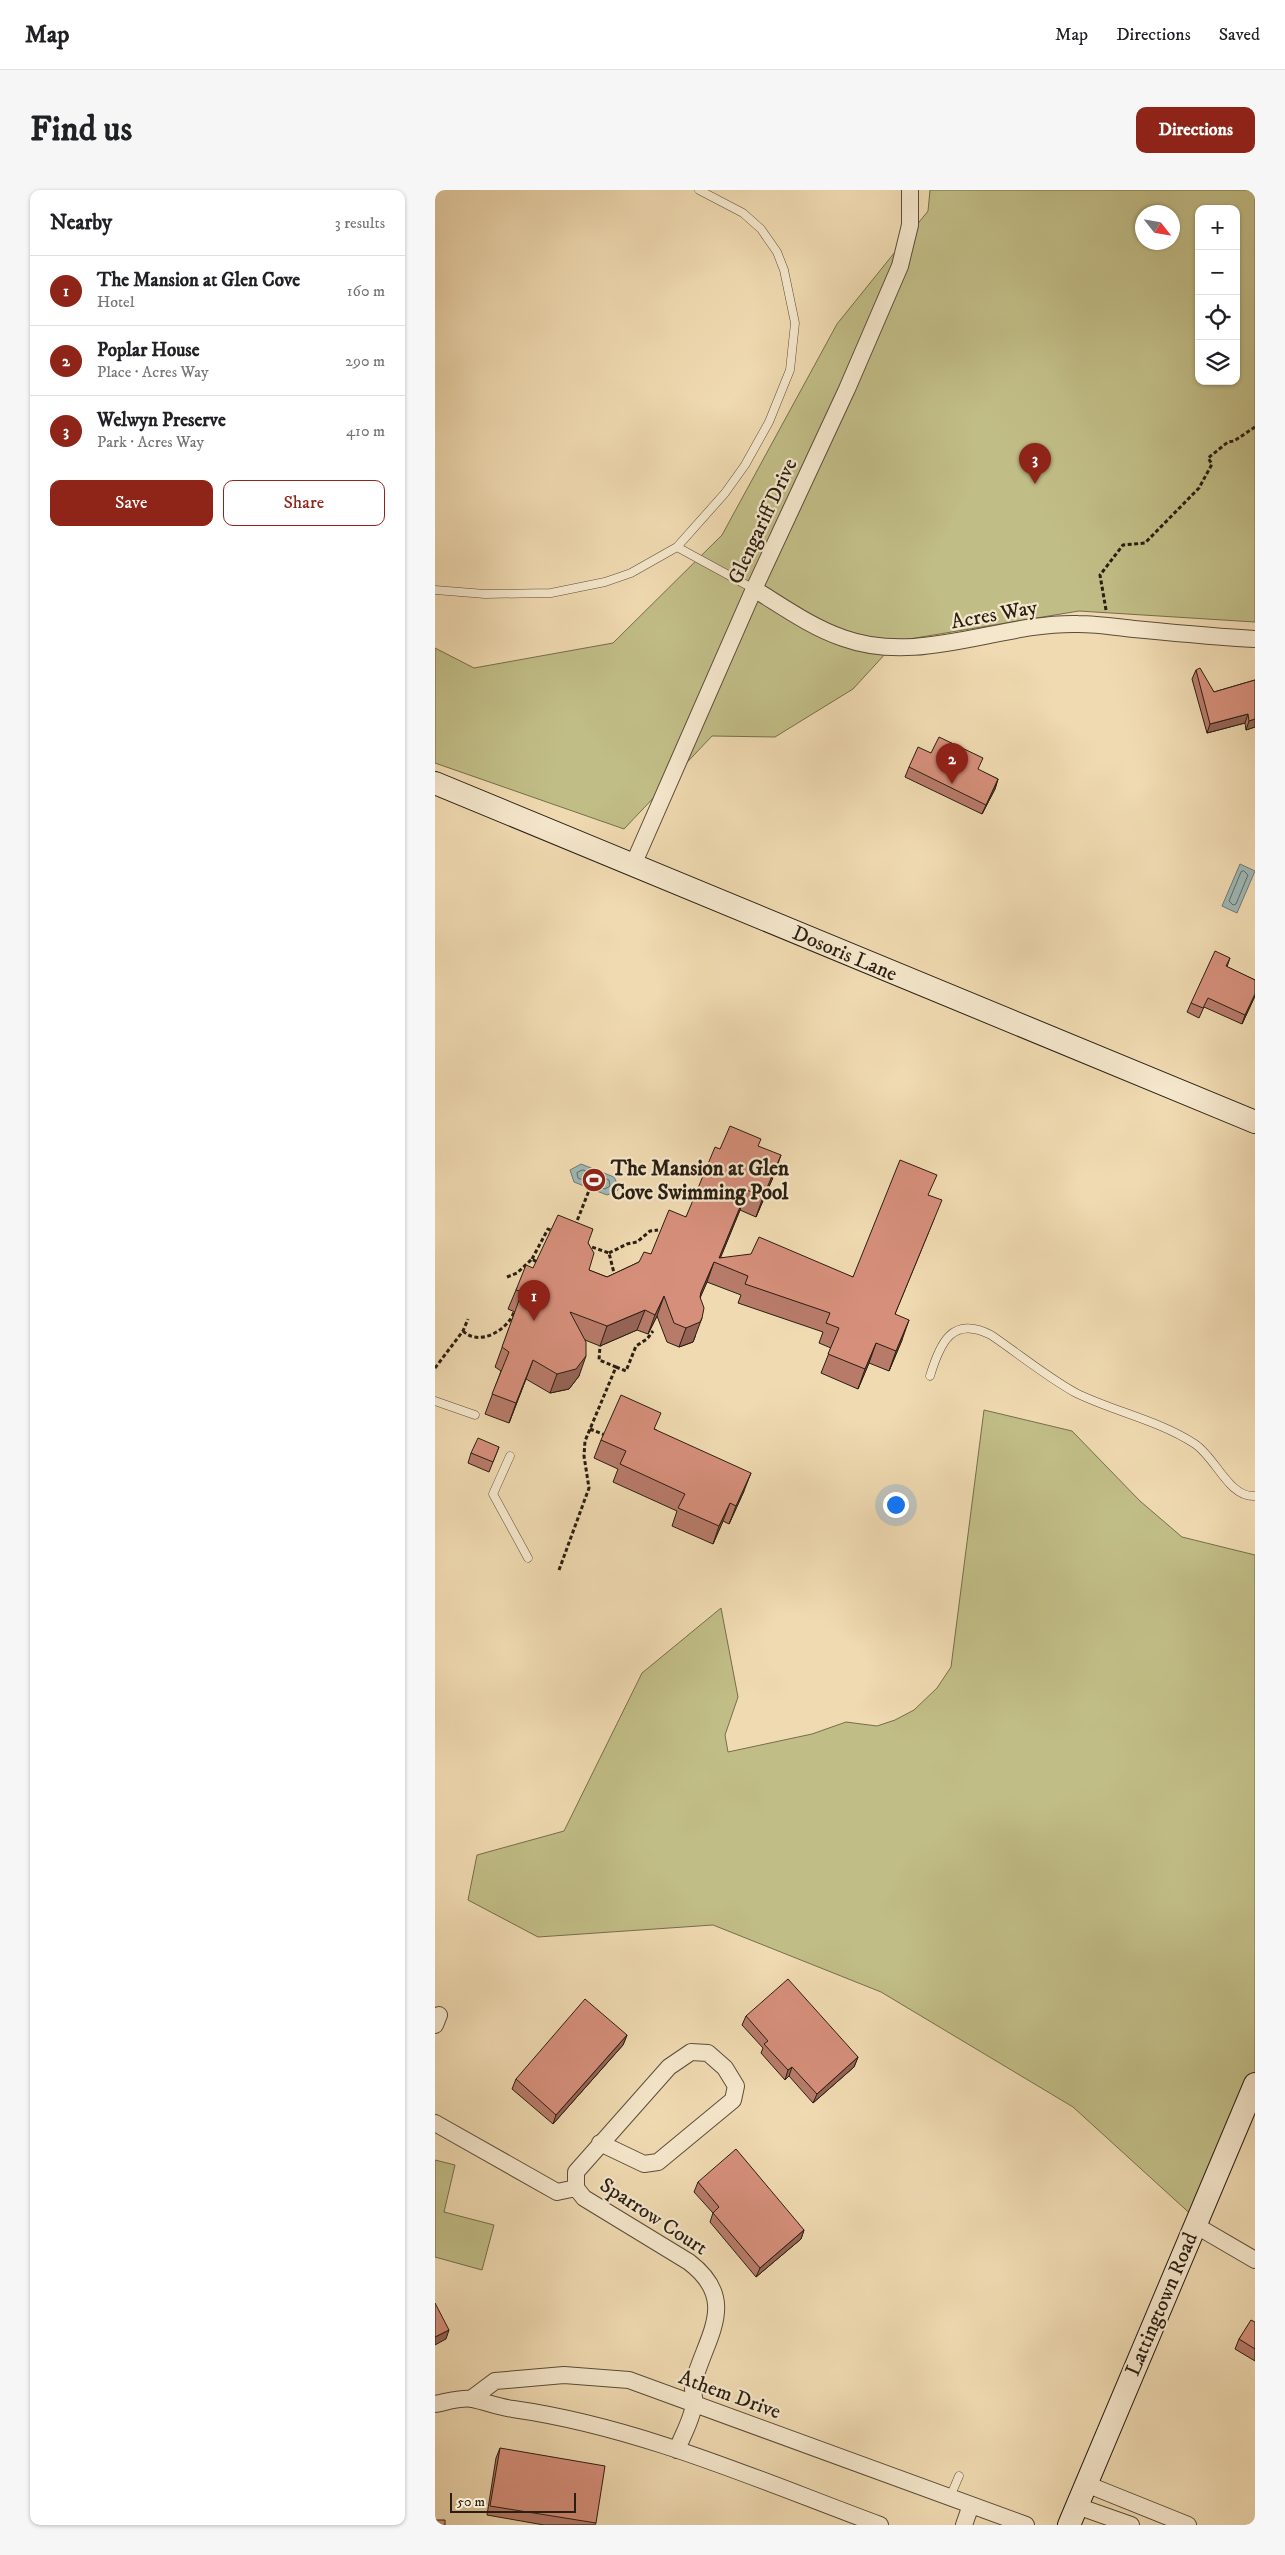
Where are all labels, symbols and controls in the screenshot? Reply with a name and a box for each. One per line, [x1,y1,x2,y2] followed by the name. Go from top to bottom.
[25,20,69,50] text: Map
[1055,24,1088,46] text: Map
[1116,24,1191,46] text: Directions
[1219,24,1260,46] text: Saved
[1136,107,1255,153] button: Directions
[30,108,132,152] text: Find us
[1135,205,1180,250] north arrow
[1195,205,1240,385] map controls
[1195,205,1240,250] button: +
[50,210,112,236] text: Nearby
[335,213,385,233] text: 3 results
[1195,250,1240,295] button: −
[97,269,300,292] text: The Mansion at Glen Cove
[63,281,69,301] text: 1
[347,281,385,301] text: 160 m
[97,292,135,312] text: Hotel
[1195,295,1240,340] button: locate
[97,339,200,362] text: Poplar House
[1195,340,1240,385] button: layers
[62,351,70,371] text: 2
[345,351,385,371] text: 290 m
[97,362,208,382] text: Place · Acres Way
[97,409,226,432] text: Welwyn Preserve
[63,421,69,441] text: 3
[346,421,385,441] text: 410 m
[97,432,204,452] text: Park · Acres Way
[1019,443,1051,484] pin: 3
[722,454,804,589] street label: Glengariff Drive
[50,480,213,526] button: Save
[223,480,385,526] button: Share
[949,594,1040,635] street label: Acres Way
[936,743,968,784] pin: 2
[788,920,901,988] street label: Dosoris Lane
[610,1156,790,1206] place label: The Mansion at Glen Cove Swimming Pool
[581,1167,607,1193] sports icon: The Mansion at Glen Cove Swimming Pool
[518,1280,550,1321] pin: 1
[883,1492,909,1518] your location
[595,2172,712,2261] street label: Sparrow Court
[1120,2228,1204,2380] street label: Lattingtown Road
[675,2364,785,2426] street label: Athem Drive
[450,2490,576,2513] scale bar
[457,2493,485,2511] text: 50 m

